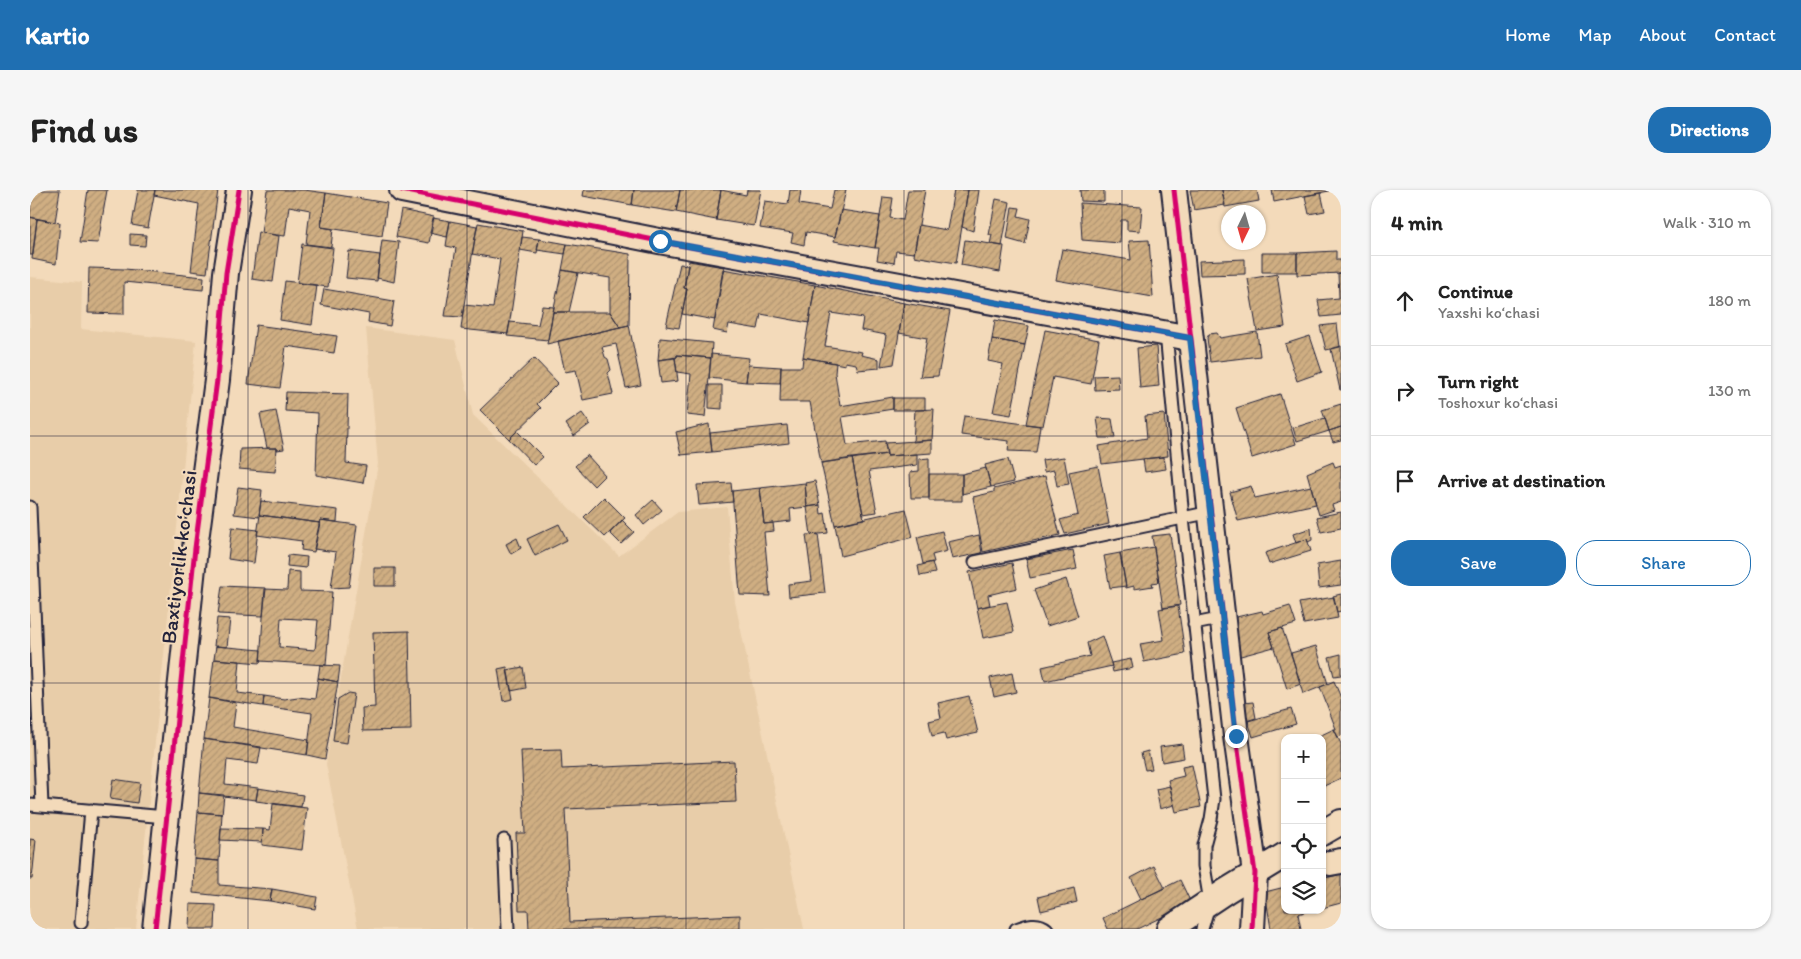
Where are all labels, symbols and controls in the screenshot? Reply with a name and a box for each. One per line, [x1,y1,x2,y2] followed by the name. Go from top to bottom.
[25,21,90,50] text: Kartio
[1505,24,1551,46] text: Home
[1579,24,1612,46] text: Map
[1640,24,1686,46] text: About
[1714,24,1776,46] text: Contact
[1648,107,1771,153] button: Directions
[30,109,138,151] text: Find us
[1221,205,1266,250] north arrow
[1391,210,1443,235] text: 4 min
[1663,213,1751,232] text: Walk · 310 m
[649,230,672,253] route start
[1438,280,1513,303] text: Continue
[1391,287,1419,315] icon: ahead
[1708,291,1751,310] text: 180 m
[1438,303,1540,322] text: Yaxshi koʻchasi
[1438,370,1519,393] text: Turn right
[1391,377,1419,405] icon: right
[1708,381,1751,400] text: 130 m
[1438,393,1558,412] text: Toshoxur koʻchasi
[1391,467,1419,495] icon: arrive
[155,468,202,645] street label: Baxtiyorlik koʻchasi
[1438,469,1605,492] text: Arrive at destination
[1391,540,1566,586] button: Save
[1576,540,1751,586] button: Share
[1225,725,1248,748] route end
[1281,734,1326,914] map controls
[1281,734,1326,779] button: +
[1281,779,1326,824] button: −
[1281,824,1326,869] button: locate
[1281,869,1326,914] button: layers

